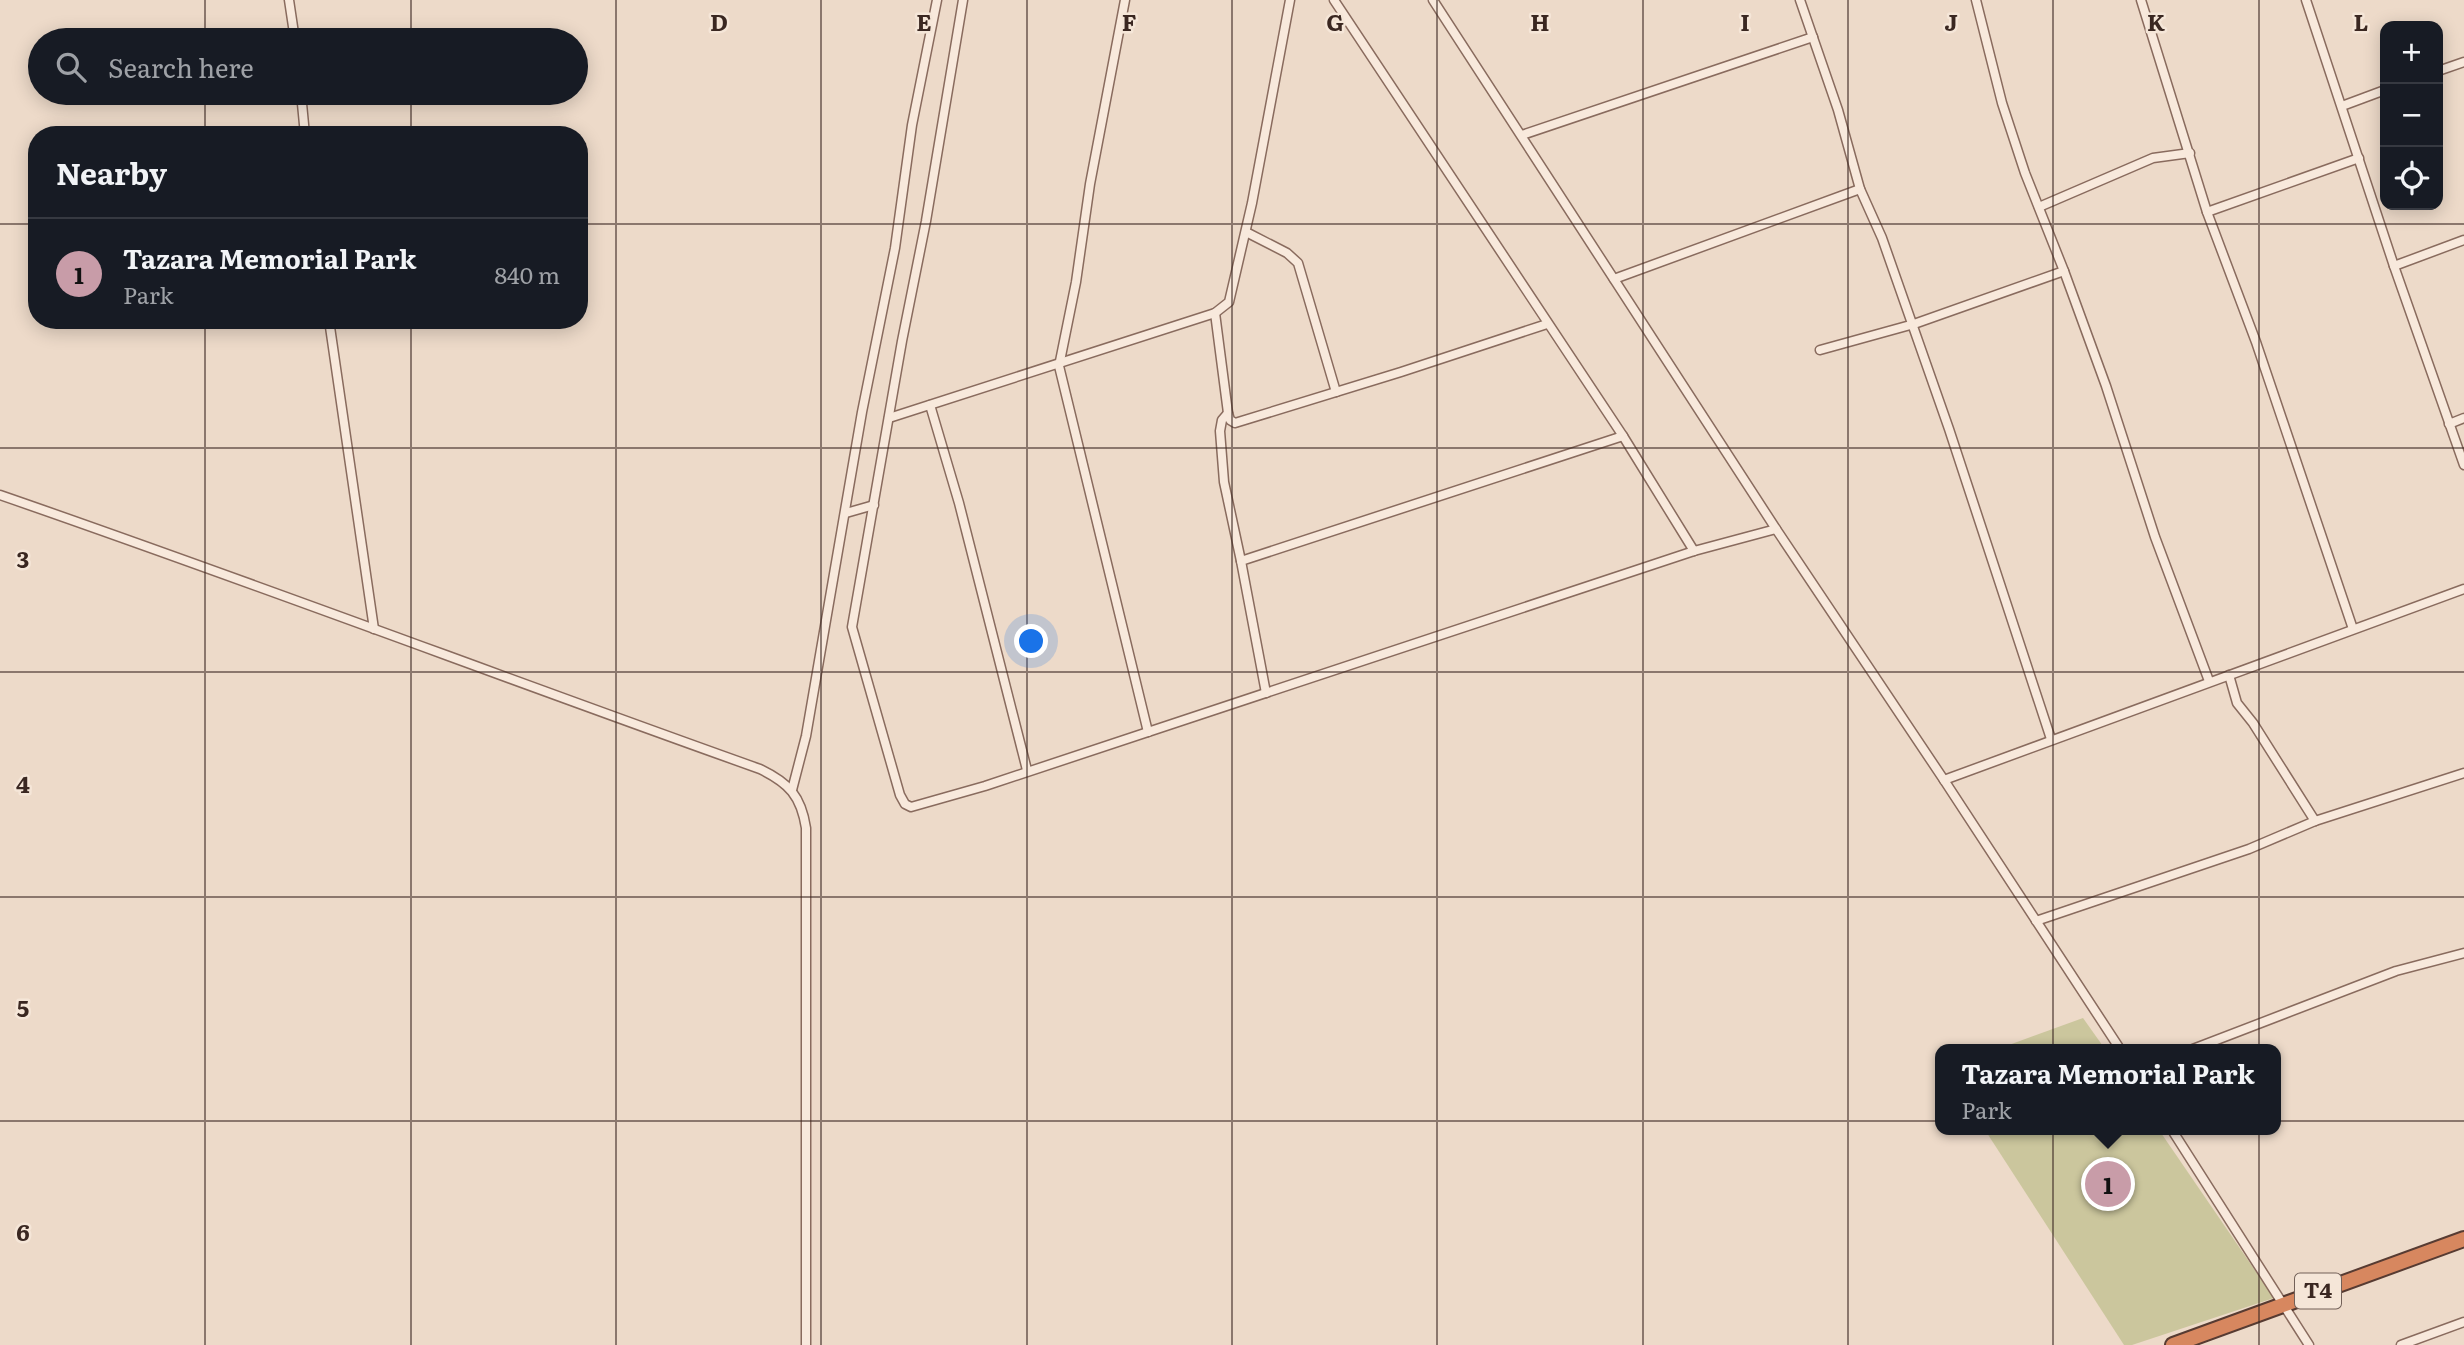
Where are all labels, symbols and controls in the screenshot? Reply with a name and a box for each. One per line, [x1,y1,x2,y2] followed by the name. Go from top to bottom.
[710,4,728,38] text: D
[916,4,932,38] text: E
[1122,4,1137,38] text: F
[1326,4,1344,38] text: G
[1530,4,1550,38] text: H
[1740,4,1750,38] text: I
[1944,4,1958,38] text: J
[2147,4,2165,38] text: K
[2354,4,2368,38] text: L
[2380,21,2443,210] map controls
[2380,21,2443,84] button: +
[28,28,588,105] search box
[108,47,254,86] text: Search here
[52,48,90,86] icon: search
[2380,84,2443,147] button: −
[2380,147,2443,210] button: locate
[56,150,167,194] text: Nearby
[123,238,417,277] text: Tazara Memorial Park
[74,257,84,291] text: 1
[494,257,560,291] text: 840 m
[123,277,173,311] text: Park
[17,541,29,575] text: 3
[1014,624,1048,658] your location
[16,766,30,800] text: 4
[17,990,29,1024] text: 5
[1935,1044,2281,1135] popup
[1961,1053,2255,1092] text: Tazara Memorial Park
[1961,1092,2012,1126] text: Park
[2085,1158,2131,1210] pin: 1
[16,1214,30,1248] text: 6
[2295,1274,2341,1308] road number: T4

